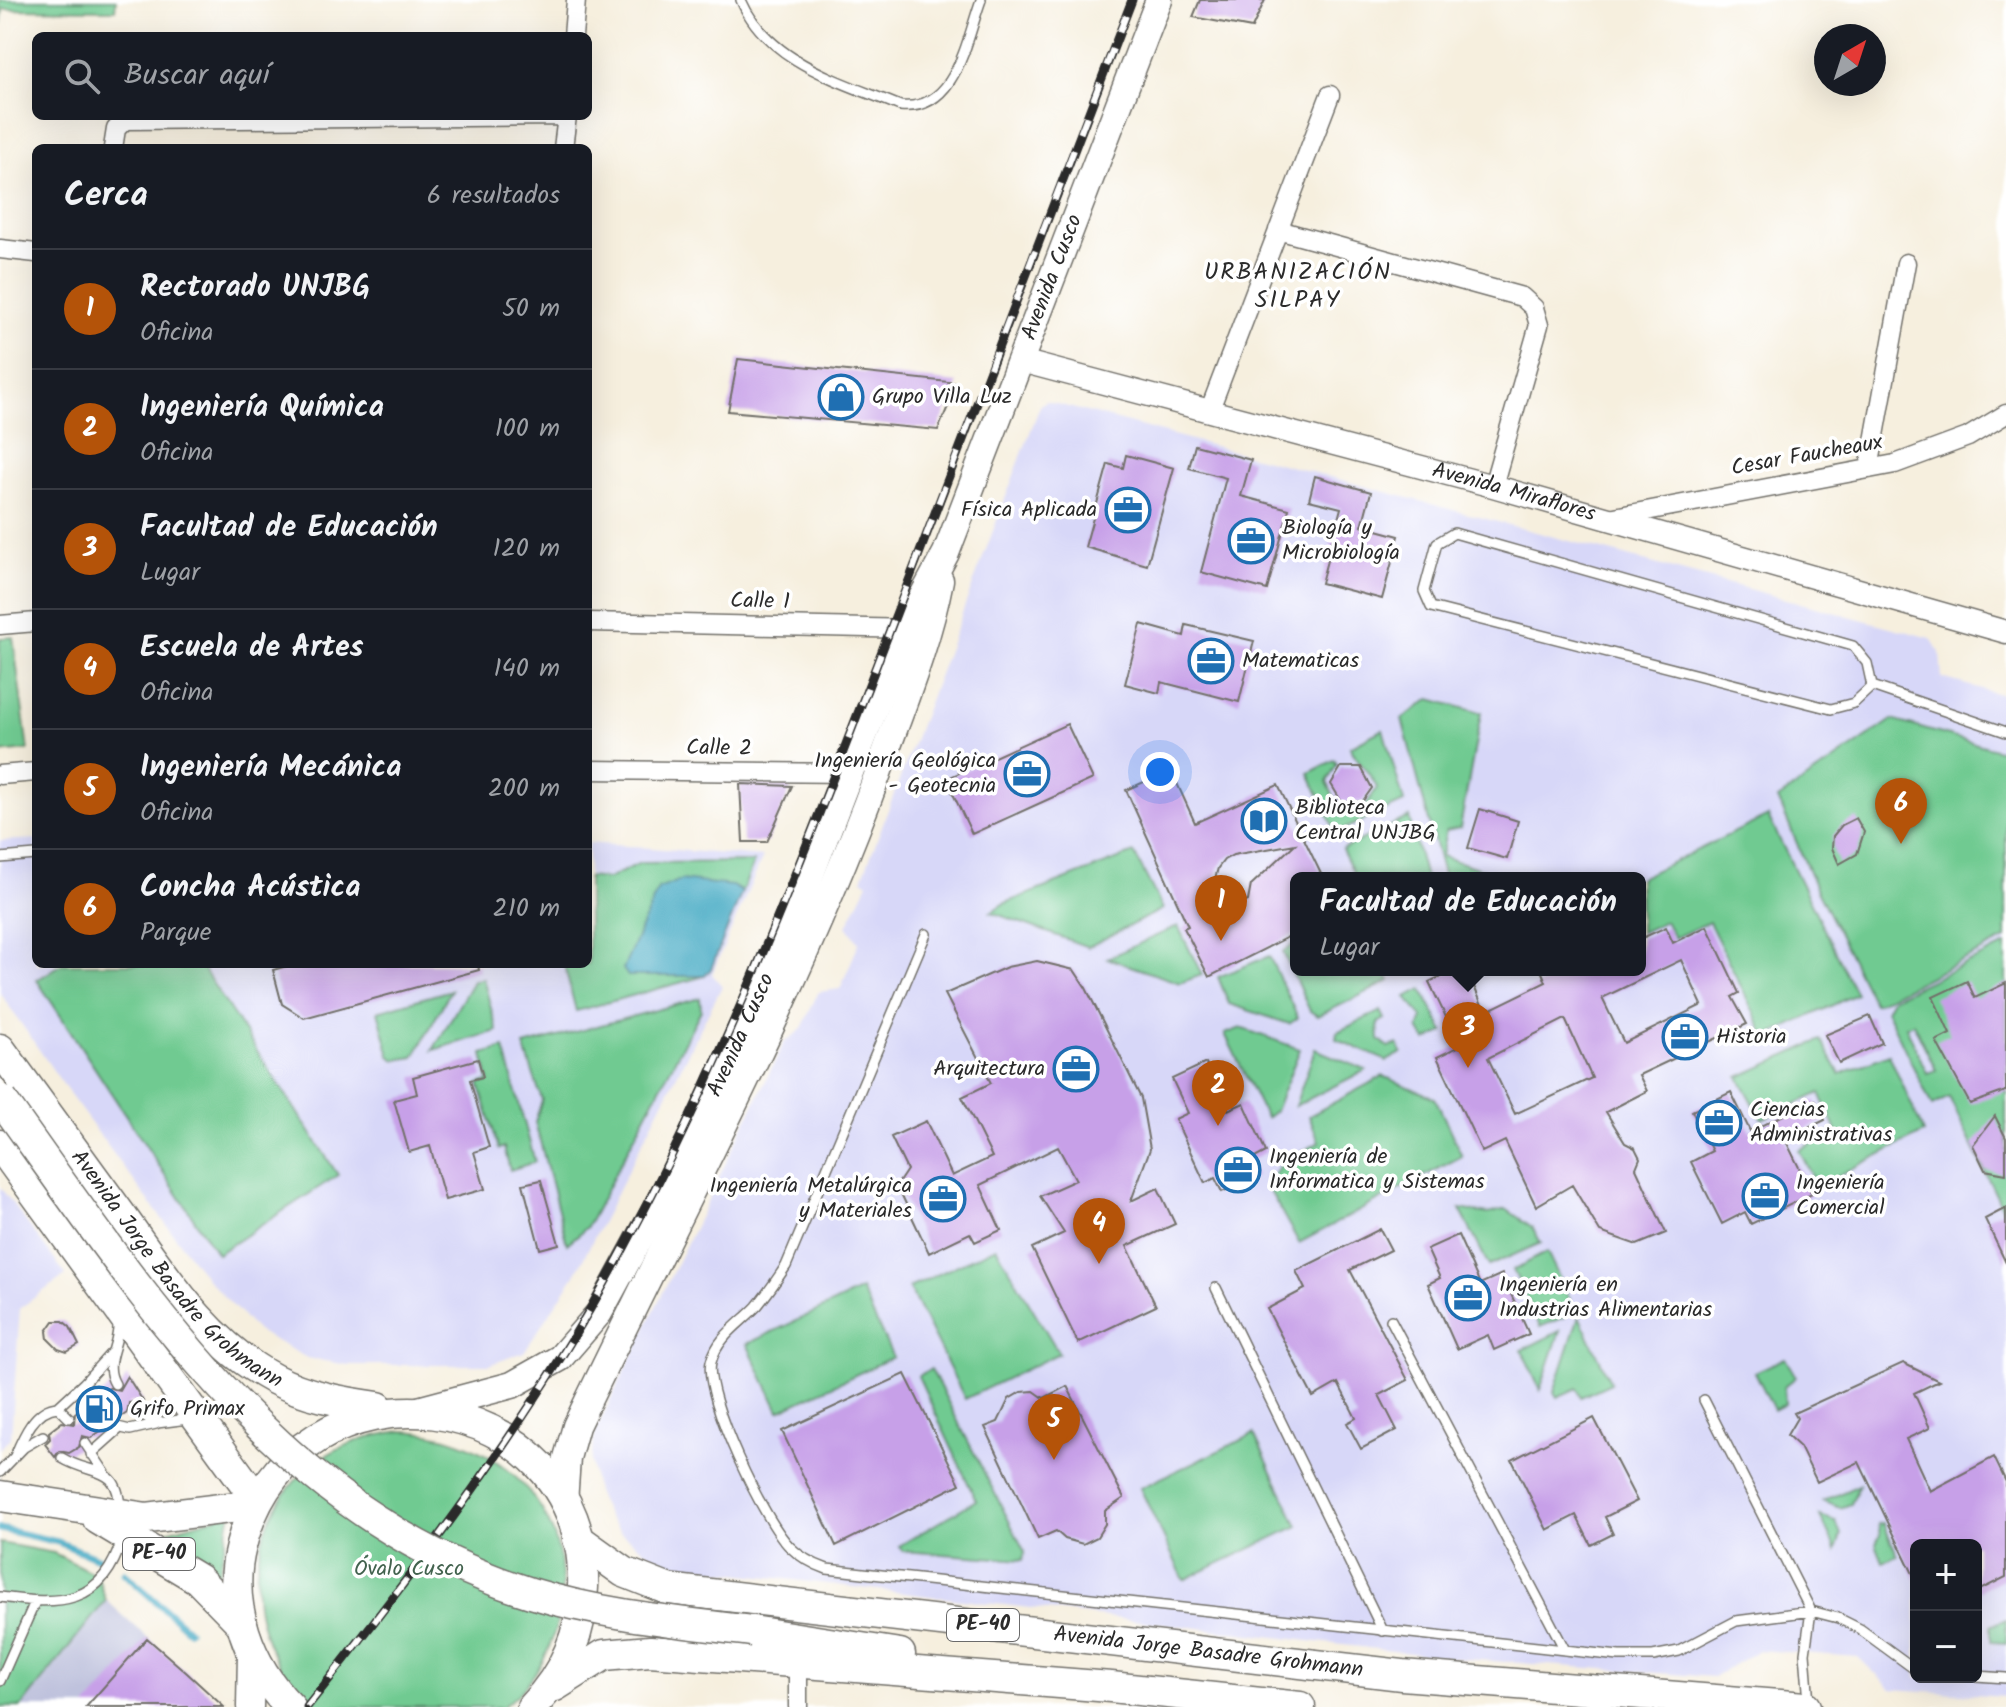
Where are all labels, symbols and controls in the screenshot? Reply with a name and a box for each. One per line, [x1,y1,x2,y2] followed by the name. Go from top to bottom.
[1814,24,1886,96] north arrow
[32,32,592,120] search box
[124,52,270,100] text: Buscar aquí
[60,54,104,98] icon: search
[64,169,148,223] text: Cerca
[427,175,560,217] text: 6 resultados
[1012,209,1092,345] street label: Avenida Cusco
[1204,253,1392,320] district label: URBANIZACIÓN SILPAY
[140,264,370,312] text: Rectorado UNJBG
[86,288,94,330] text: 1
[502,288,560,330] text: 50 m
[140,312,213,354] text: Oficina
[817,373,865,421] shop icon: Grupo Villa Luz
[872,380,1012,415] place label: Grupo Villa Luz
[140,384,384,432] text: Ingeniería Química
[82,408,98,450] text: 2
[495,408,560,450] text: 100 m
[1729,425,1886,487] street label: Cesar Faucheaux
[140,432,213,474] text: Oficina
[1428,453,1600,532] street label: Avenida Miraflores
[1104,486,1152,534] office icon: Física Aplicada
[961,493,1097,528] place label: Física Aplicada
[140,504,438,552] text: Facultad de Educación
[1282,511,1400,571] place label: Biología y Microbiología
[1227,517,1275,565] office icon: Biología y Microbiología
[83,528,97,570] text: 3
[493,528,560,570] text: 120 m
[140,552,200,594] text: Lugar
[730,584,790,620] street label: Calle 1
[140,624,364,672] text: Escuela de Artes
[1187,637,1235,685] office icon: Matematicas
[1242,644,1360,679] place label: Matematicas
[83,648,97,690] text: 4
[493,648,560,690] text: 140 m
[140,672,213,714] text: Oficina
[686,731,752,767] street label: Calle 2
[140,744,401,792] text: Ingeniería Mecánica
[814,744,996,804] place label: Ingeniería Geológica - Geotecnia
[1003,750,1051,798] office icon: Ingeniería Geológica - Geotecnia
[1140,752,1180,792] your location
[83,768,97,810] text: 5
[488,768,560,810] text: 200 m
[1875,778,1927,844] pin: 6
[1295,791,1436,851] place label: Biblioteca Central UNJBG
[140,792,213,834] text: Oficina
[1240,797,1288,845] library icon: Biblioteca Central UNJBG
[140,864,360,912] text: Concha Acústica
[1290,872,1646,976] popup
[1195,875,1247,941] pin: 1
[1319,879,1617,927] text: Facultad de Educación
[83,888,97,930] text: 6
[493,888,560,930] text: 210 m
[140,912,211,954] text: Parque
[1319,927,1379,969] text: Lugar
[698,968,784,1103] street label: Avenida Cusco
[1442,1002,1494,1068] pin: 3
[1661,1013,1709,1061] office icon: Historia
[1716,1020,1787,1055] place label: Historia
[1052,1045,1100,1093] office icon: Arquitectura
[933,1052,1045,1087] place label: Arquitectura
[1192,1060,1244,1126] pin: 2
[1750,1093,1893,1153] place label: Ciencias Administrativas
[1695,1099,1743,1147] office icon: Ciencias Administrativas
[1269,1140,1485,1200] place label: Ingeniería de Informatica y Sistemas
[61,1142,289,1398] street label: Avenida Jorge Basadre Grohmann
[1214,1146,1262,1194] office icon: Ingeniería de Informatica y Sistemas
[1796,1166,1885,1226] place label: Ingeniería Comercial
[709,1169,913,1229] place label: Ingeniería Metalúrgica y Materiales
[1741,1172,1789,1220] office icon: Ingeniería Comercial
[919,1175,967,1223] office icon: Ingeniería Metalúrgica y Materiales
[1073,1198,1125,1264] pin: 4
[1499,1268,1713,1328] place label: Ingeniería en Industrias Alimentarias
[1444,1274,1492,1322] office icon: Ingeniería en Industrias Alimentarias
[75,1385,123,1433] fuel station icon: Grifo Primax
[130,1392,245,1427] place label: Grifo Primax
[1028,1394,1080,1460] pin: 5
[123,1538,195,1570] road number: PE-40
[1910,1539,1982,1683] map controls
[1910,1539,1982,1611] button: +
[354,1552,464,1587] park label: Óvalo Cusco
[947,1609,1019,1641] road number: PE-40
[1910,1611,1982,1683] button: −
[1052,1617,1365,1688] street label: Avenida Jorge Basadre Grohmann

